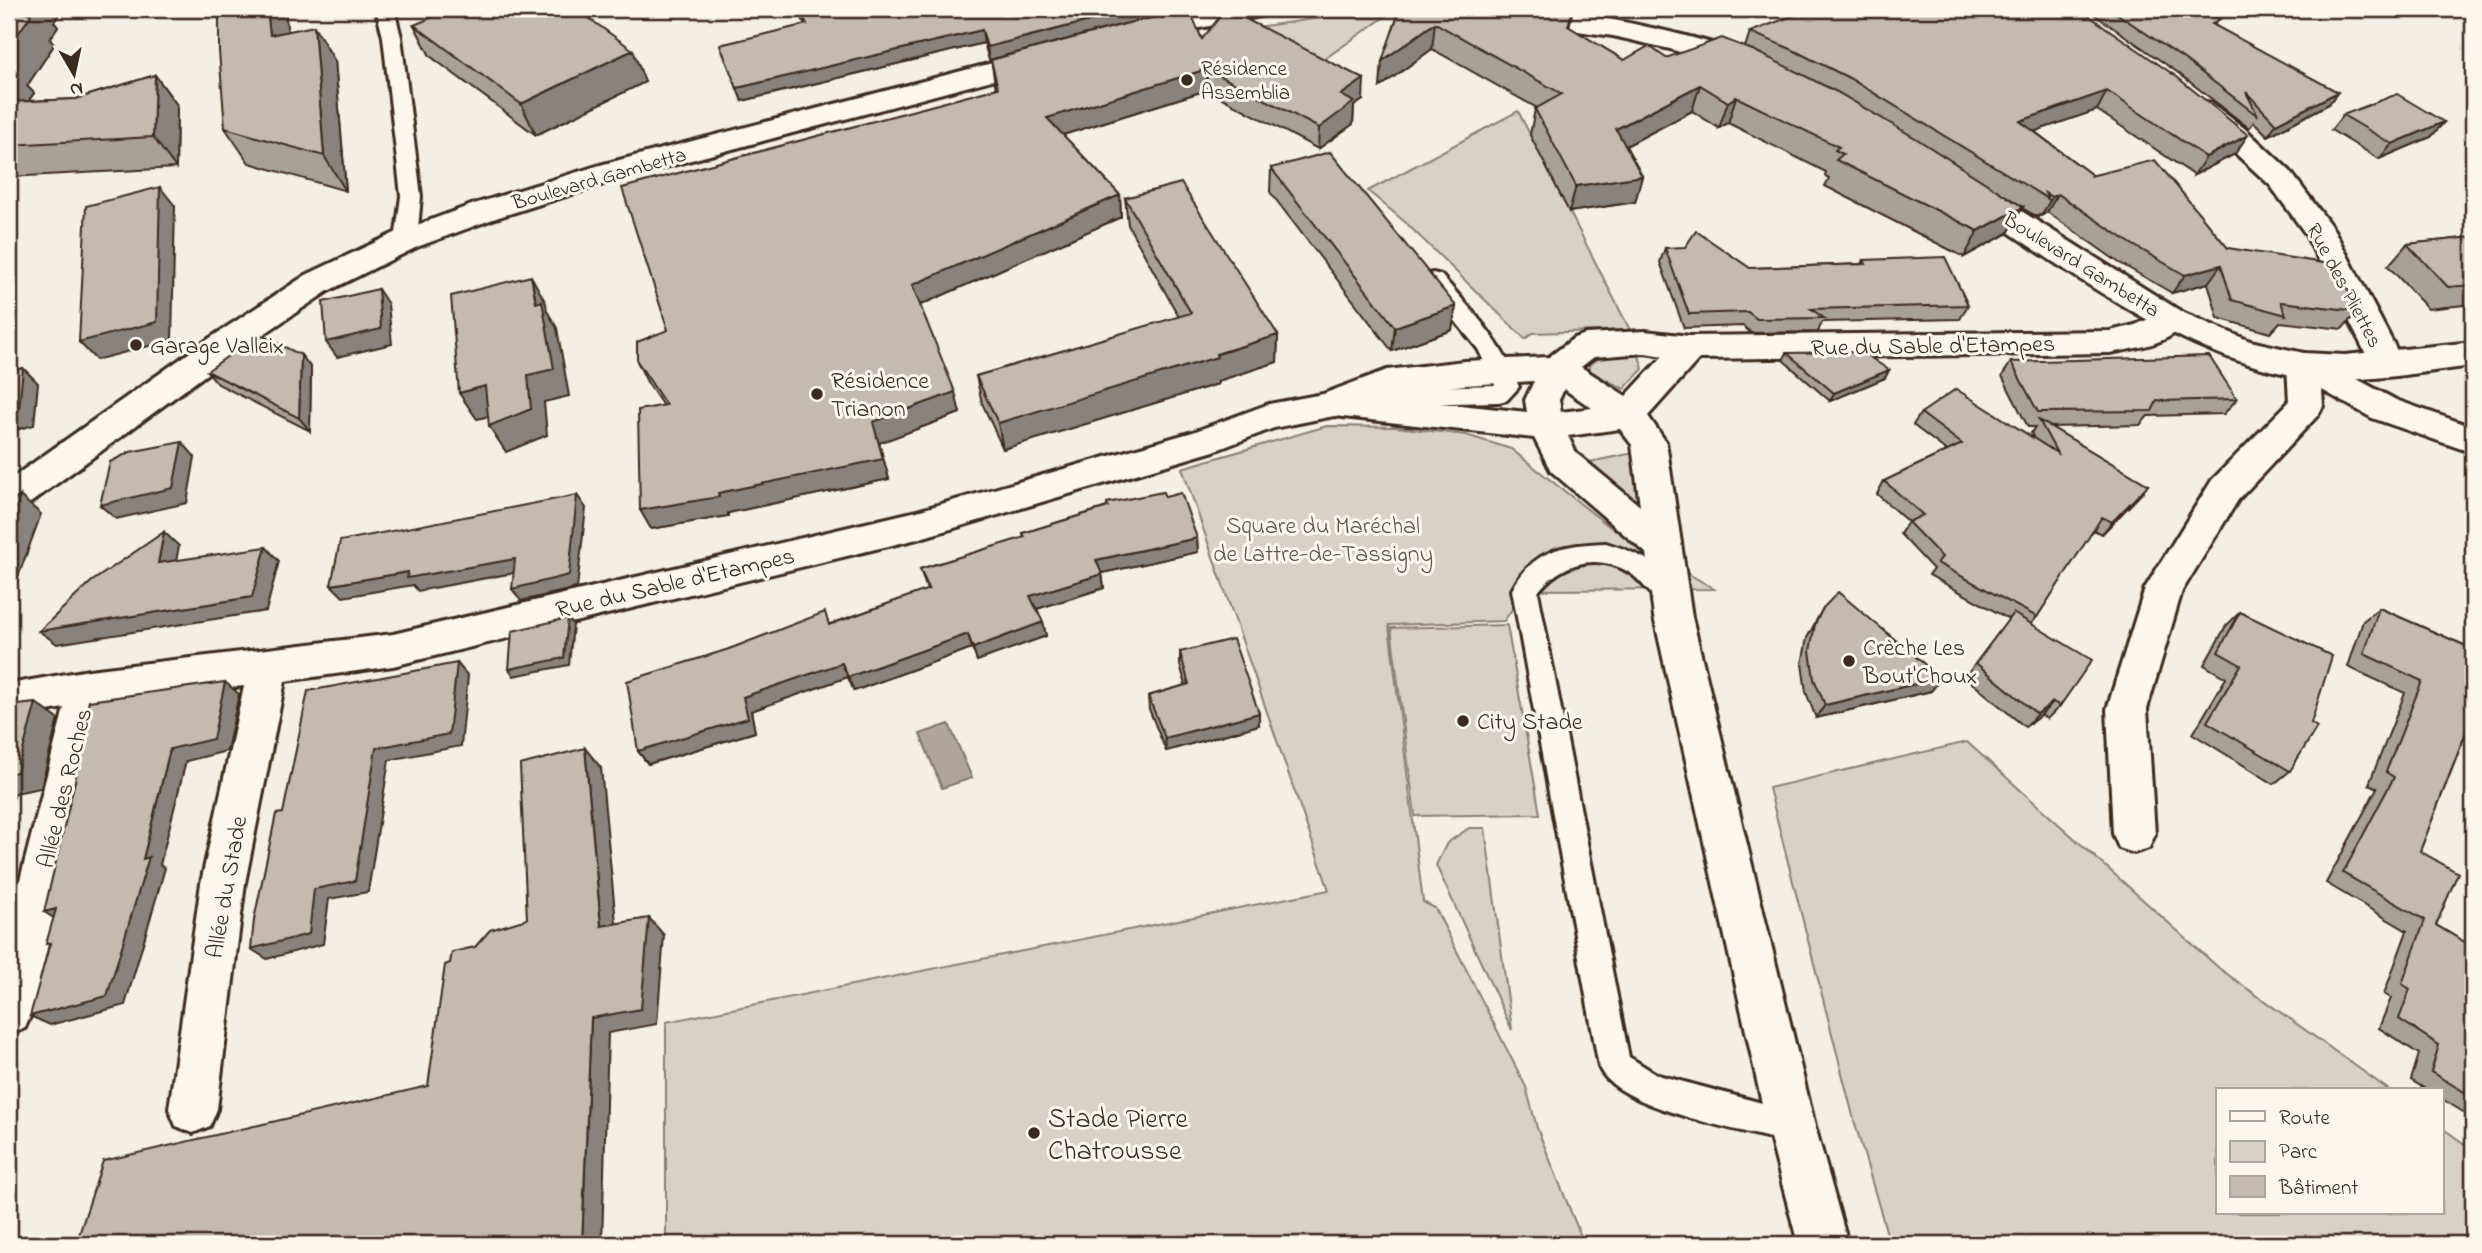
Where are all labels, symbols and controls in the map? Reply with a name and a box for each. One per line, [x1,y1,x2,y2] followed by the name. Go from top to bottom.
[38,38,108,108] north arrow
[1201,55,1290,109] place label: Résidence Assemblia
[1179,72,1195,88] marker: Résidence Assemblia
[68,74,85,103] text: N
[508,141,690,219] street label: Boulevard Gambetta
[1996,205,2165,326] street label: Boulevard Gambetta
[2298,218,2389,354] street label: Rue des Pliettes
[1811,328,2055,367] street label: Rue du Sable d'Etampes
[150,330,284,365] place label: Garage Valleix
[128,337,144,353] marker: Garage Valleix
[831,365,929,428] place label: Résidence Trianon
[809,386,825,402] marker: Résidence Trianon
[1213,510,1433,574] park label: Square du Maréchal de Lattre-de-Tassigny
[553,540,798,629] street label: Rue du Sable d'Etampes
[1862,632,1977,695] place label: Crèche Les Bout'Choux
[1841,653,1857,669] marker: Crèche Les Bout'Choux
[30,705,103,872] street label: Allée des Roches
[1477,706,1583,742] place label: City Stade
[1455,713,1471,729] marker: City Stade
[199,813,258,961] street label: Allée du Stade
[2216,1088,2444,1214] legend
[1048,1100,1188,1173] place label: Stade Pierre Chatrousse
[2279,1104,2331,1134] text: Route
[1026,1125,1042,1141] marker: Stade Pierre Chatrousse
[2279,1138,2318,1168] text: Parc
[2278,1174,2358,1204] text: Bâtiment

